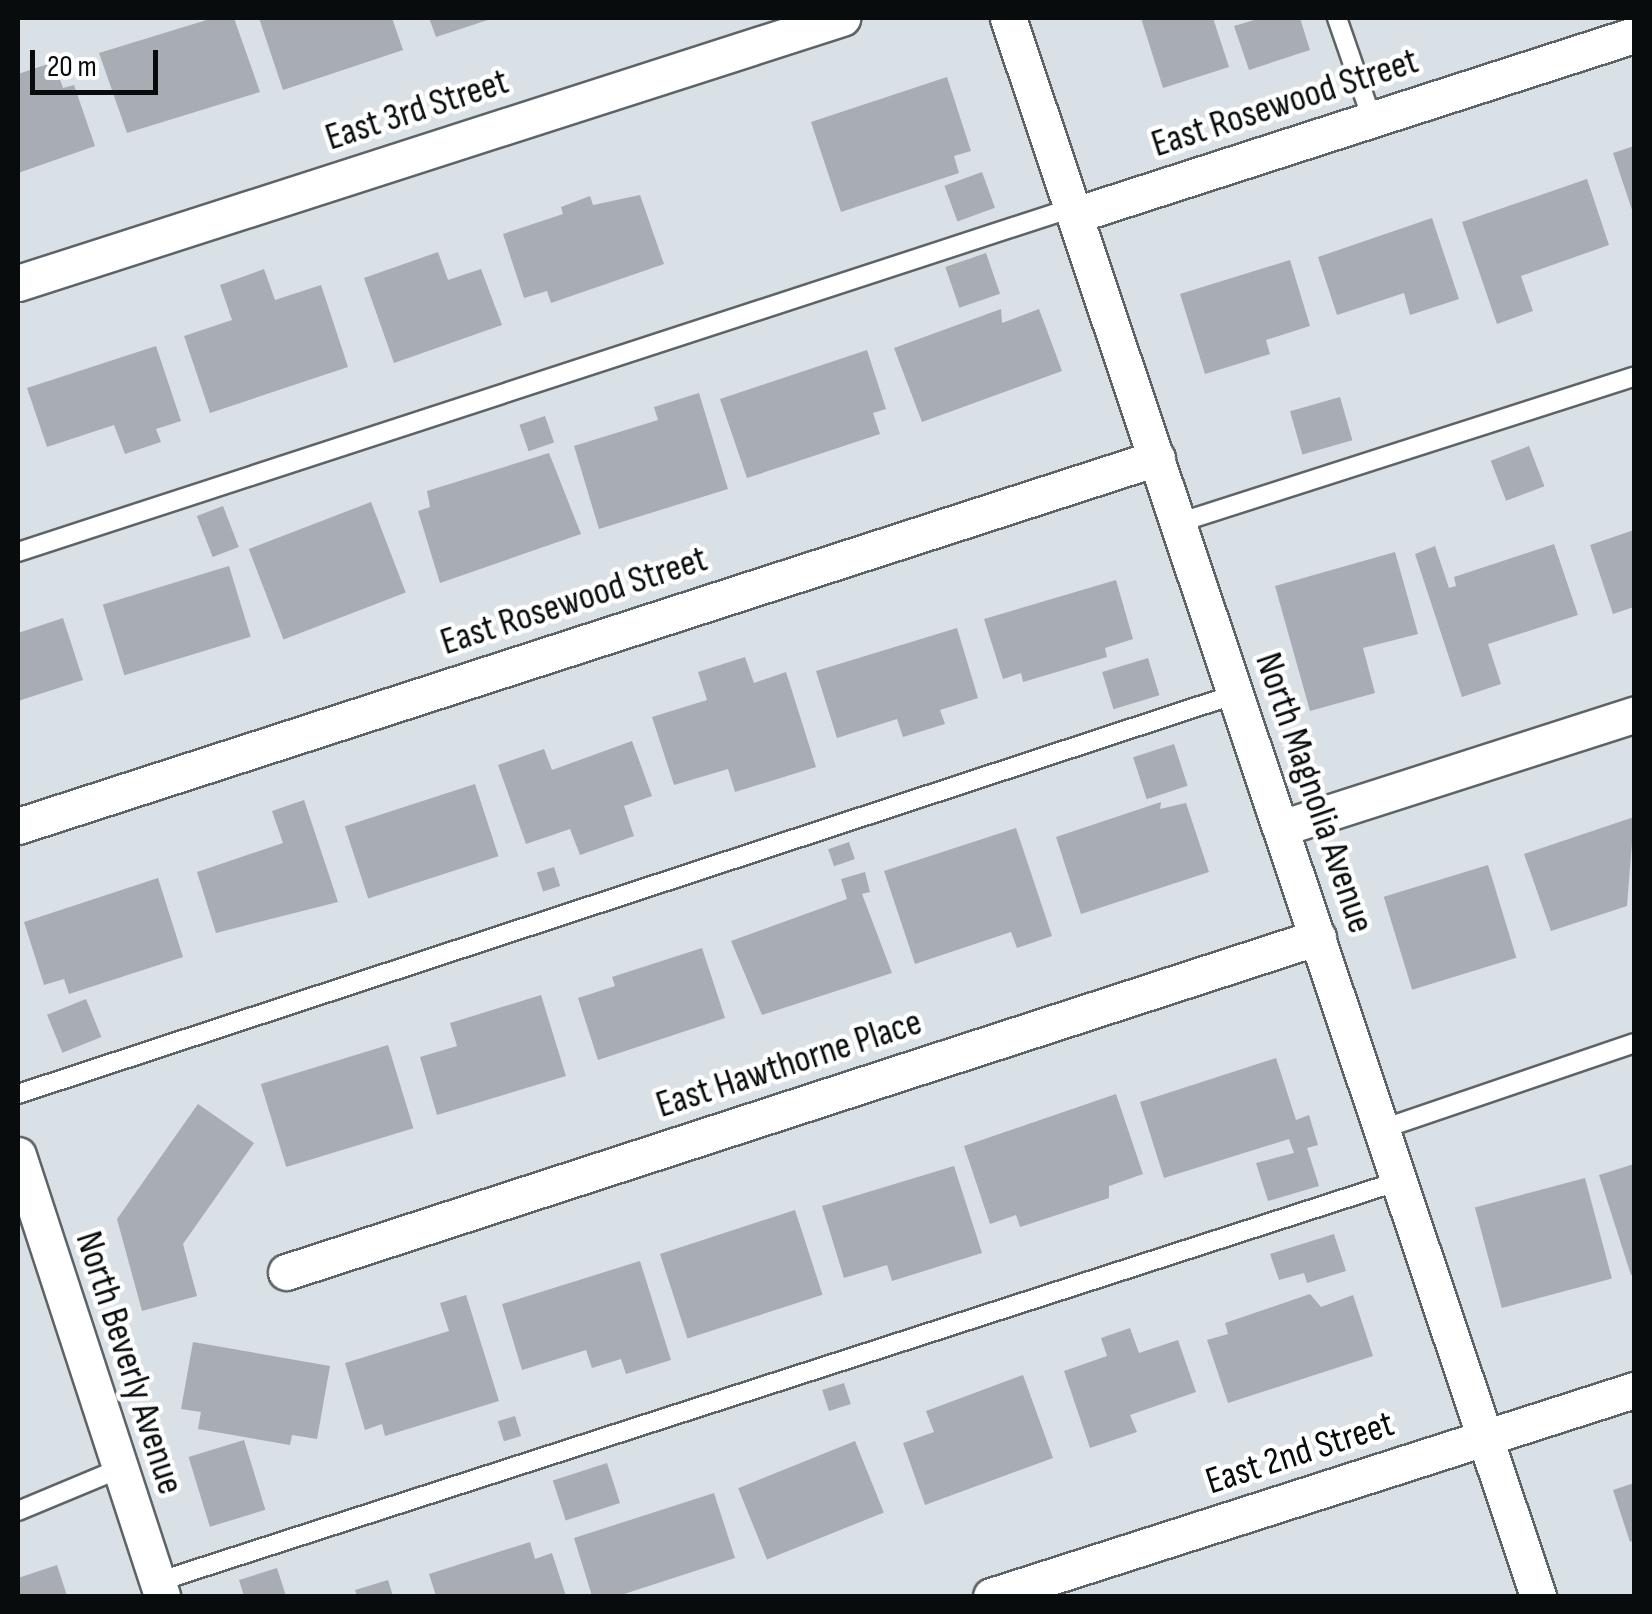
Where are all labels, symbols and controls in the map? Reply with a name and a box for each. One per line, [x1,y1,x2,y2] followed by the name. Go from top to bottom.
[35,30,162,92] scale bar
[1146,38,1424,168] street label: East Rosewood Street
[47,49,97,85] text: 20 m
[320,59,514,161] street label: East 3rd Street
[435,536,713,666] street label: East Rosewood Street
[1245,647,1383,939] street label: North Magnolia Avenue
[651,1000,927,1128] street label: East Hawthorne Place
[65,1226,193,1500] street label: North Beverly Avenue
[1200,1401,1400,1505] street label: East 2nd Street

